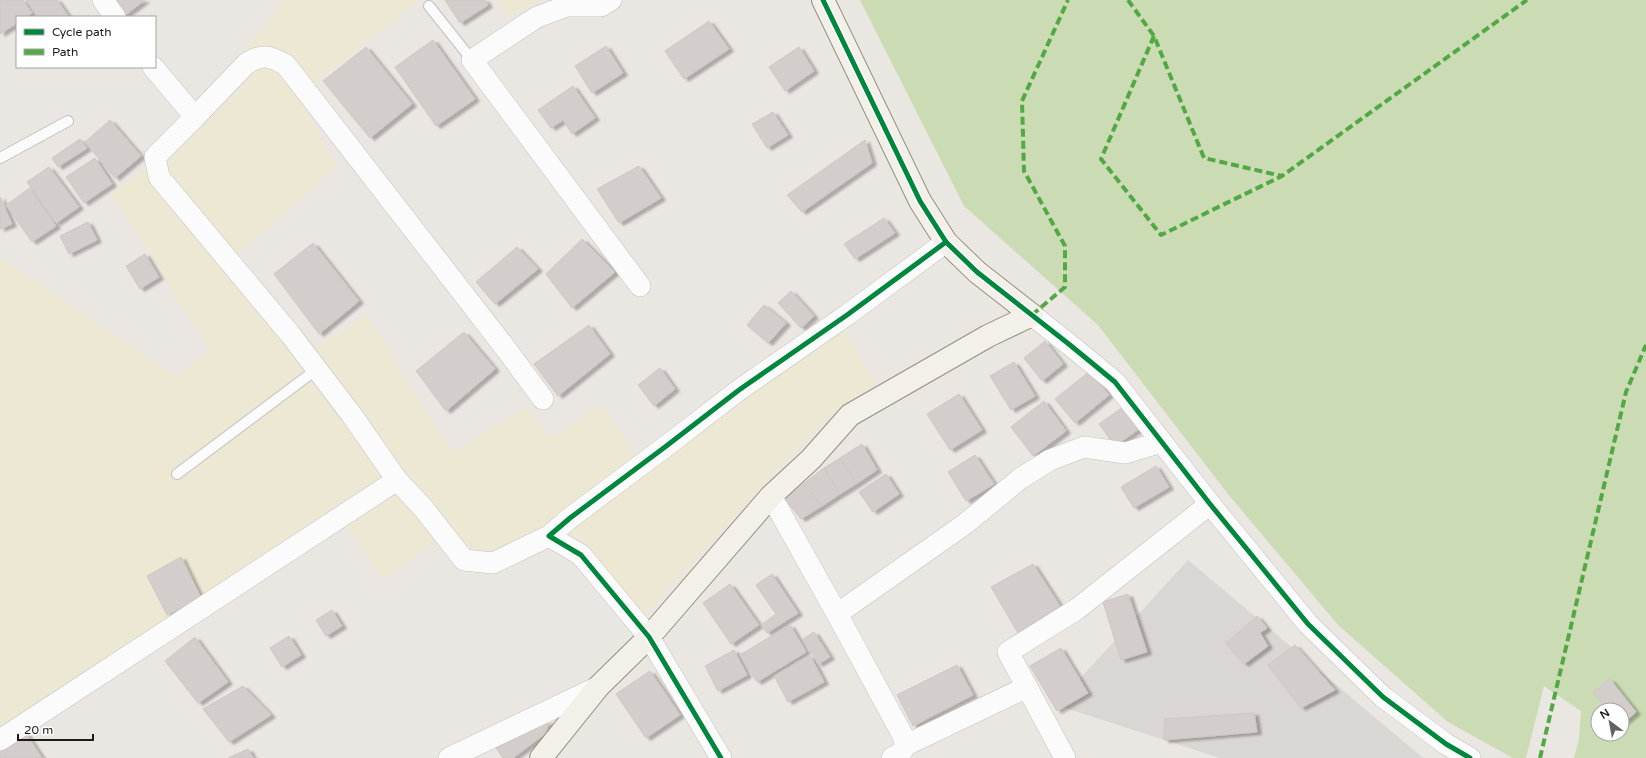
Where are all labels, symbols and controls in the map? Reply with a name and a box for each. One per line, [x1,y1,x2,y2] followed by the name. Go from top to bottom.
[16,16,156,68] legend
[52,25,111,39] text: Cycle path
[52,45,78,59] text: Path
[1590,702,1630,742] north arrow
[1598,706,1612,722] text: N
[18,716,93,742] scale bar
[24,723,53,737] text: 20 m

